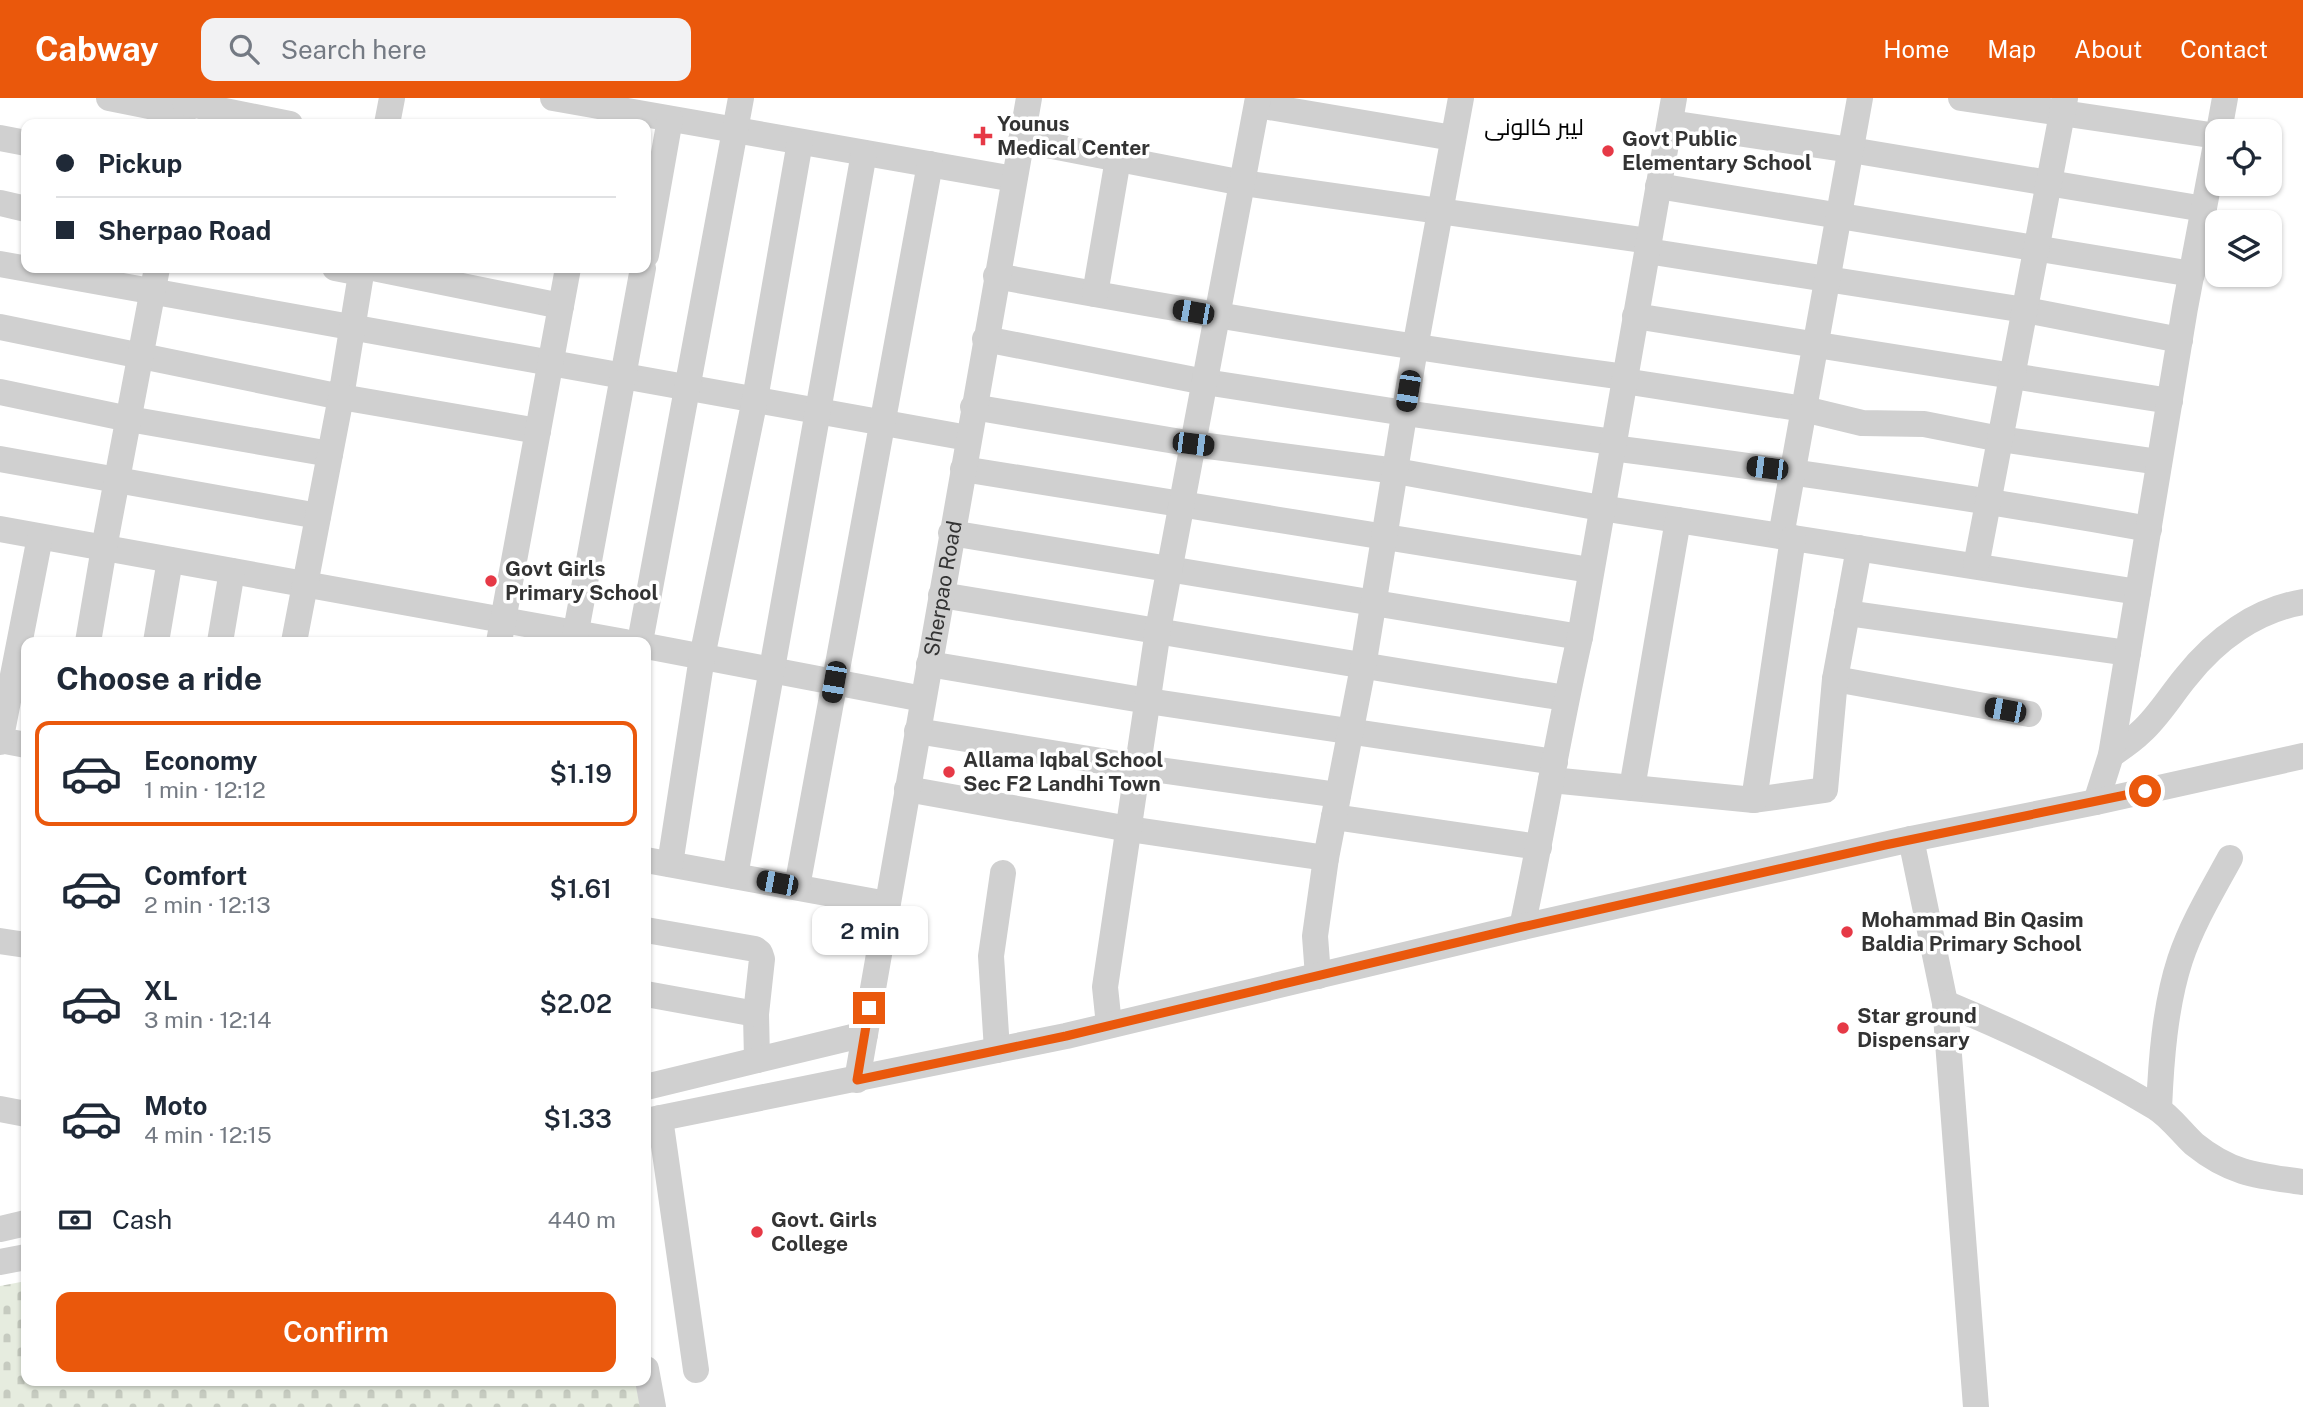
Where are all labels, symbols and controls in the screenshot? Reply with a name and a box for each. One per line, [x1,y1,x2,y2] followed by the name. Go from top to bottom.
[201,18,691,81] search box
[35,30,159,68] text: Cabway
[225,30,263,68] icon: search
[281,34,427,65] text: Search here
[1883,35,1949,63] text: Home
[1987,35,2036,63] text: Map
[2074,35,2142,63] text: About
[2180,35,2268,63] text: Contact
[997,111,1150,160] place label: Younus Medical Center
[1484,113,1584,141] district label: لیبر کالونی
[2205,119,2282,287] map controls
[2205,119,2282,196] button: locate
[1622,126,1812,175] place label: Govt Public Elementary School
[975,128,991,144] marker: Younus Medical Center
[1600,143,1616,159] marker: Govt Public Elementary School
[98,148,182,179] text: Pickup
[2205,210,2282,287] button: layers
[98,215,271,246] text: Sherpao Road
[1171,298,1216,326] car
[1395,369,1422,413] car
[1171,431,1216,457] car
[1745,455,1790,481] car
[918,519,967,658] street label: Sherpao Road
[505,556,658,605] place label: Govt Girls Primary School
[483,573,499,589] marker: Govt Girls Primary School
[821,659,848,705] car
[56,660,262,697] text: Choose a ride
[1983,696,2028,724] car
[60,742,123,805] icon: car
[144,745,257,776] text: Economy
[963,747,1164,796] place label: Allama Iqbal School Sec F2 Landhi Town
[550,758,612,789] text: $1.19
[941,764,957,780] marker: Allama Iqbal School Sec F2 Landhi Town
[2129,775,2161,807] route start
[144,776,266,803] text: 1 min · 12:12
[60,857,123,920] icon: car
[144,860,247,891] text: Comfort
[755,869,800,897] car
[550,873,612,904] text: $1.61
[144,891,271,918] text: 2 min · 12:13
[811,906,927,956] callout: 2 min
[1861,907,2084,956] place label: Mohammad Bin Qasim Baldia Primary School
[840,917,900,944] text: 2 min
[1839,924,1855,940] marker: Mohammad Bin Qasim Baldia Primary School
[60,972,123,1035] icon: car
[144,975,178,1006] text: XL
[540,988,612,1019] text: $2.02
[853,992,885,1024] route end
[1857,1003,1977,1052] place label: Star ground Dispensary
[144,1006,271,1033] text: 3 min · 12:14
[1835,1020,1851,1036] marker: Star ground Dispensary
[60,1087,123,1150] icon: car
[144,1090,207,1121] text: Moto
[544,1103,612,1134] text: $1.33
[144,1121,272,1148] text: 4 min · 12:15
[56,1201,94,1239] icon: cash
[112,1204,172,1235] text: Cash
[548,1206,616,1233] text: 440 m
[771,1207,877,1256] place label: Govt. Girls College
[749,1224,765,1240] marker: Govt. Girls College
[56,1292,616,1372] button: Confirm

